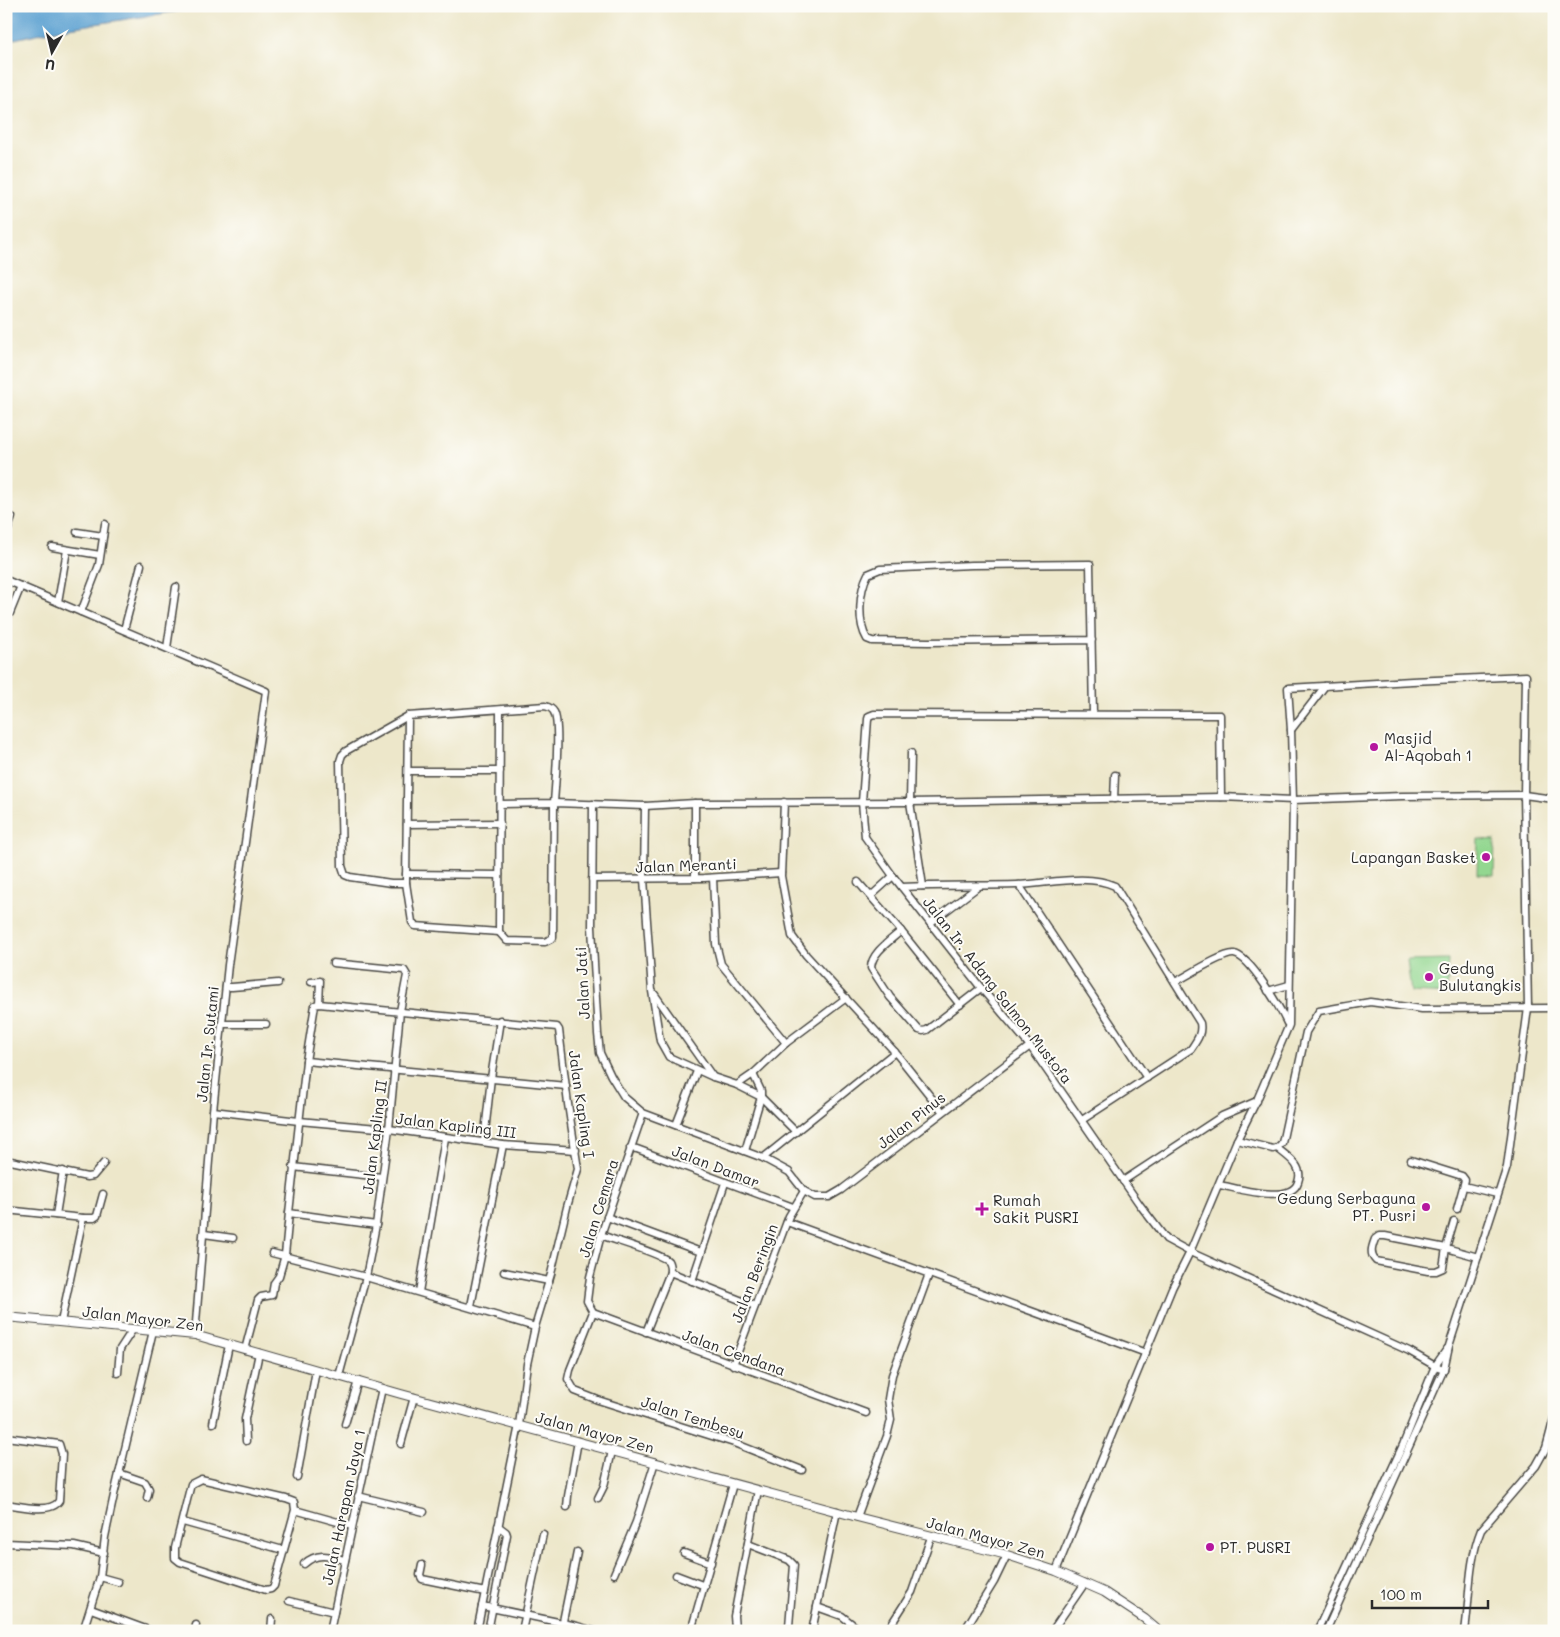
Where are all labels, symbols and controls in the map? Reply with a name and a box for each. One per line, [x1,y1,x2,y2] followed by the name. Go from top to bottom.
[28,28,78,78] north arrow
[44,55,56,75] text: U
[1384,728,1472,765] place label: Masjid Al-Aqobah 1
[1368,741,1380,753] marker: Masjid Al-Aqobah 1
[1351,847,1476,867] place label: Lapangan Basket
[1480,851,1492,863] marker: Lapangan Basket
[635,853,737,877] street label: Jalan Meranti
[919,893,1077,1087] street label: Jalan Ir. Adang Salmon Mustofa
[570,946,594,1020] street label: Jalan Jati
[1439,958,1521,995] place label: Gedung Bulutangkis
[1423,971,1435,983] marker: Gedung Bulutangkis
[191,985,223,1103] street label: Jalan Ir. Sutami
[565,1049,599,1159] street label: Jalan Kapling I
[357,1078,391,1195] street label: Jalan Kapling II
[873,1087,949,1153] street label: Jalan Pinus
[395,1108,518,1142] street label: Jalan Kapling III
[669,1140,763,1192] street label: Jalan Damar
[574,1156,622,1260] street label: Jalan Cemara
[1277,1188,1416,1225] place label: Gedung Serbaguna PT. Pusri
[993,1190,1079,1227] place label: Rumah Sakit PUSRI
[1420,1201,1432,1213] marker: Gedung Serbaguna PT. Pusri
[975,1202,989,1216] marker: Rumah Sakit PUSRI
[726,1221,782,1325] street label: Jalan Beringin
[81,1301,205,1335] street label: Jalan Mayor Zen
[680,1324,788,1380] street label: Jalan Cendana
[639,1391,747,1443] street label: Jalan Tembesu
[534,1407,656,1457] street label: Jalan Mayor Zen
[317,1427,369,1587] street label: Jalan Harapan Jaya 1
[925,1512,1047,1562] street label: Jalan Mayor Zen
[1220,1537,1291,1557] place label: PT. PUSRI
[1204,1541,1216,1553] marker: PT. PUSRI
[1372,1577,1489,1609] scale bar
[1380,1584,1422,1604] text: 100 m

